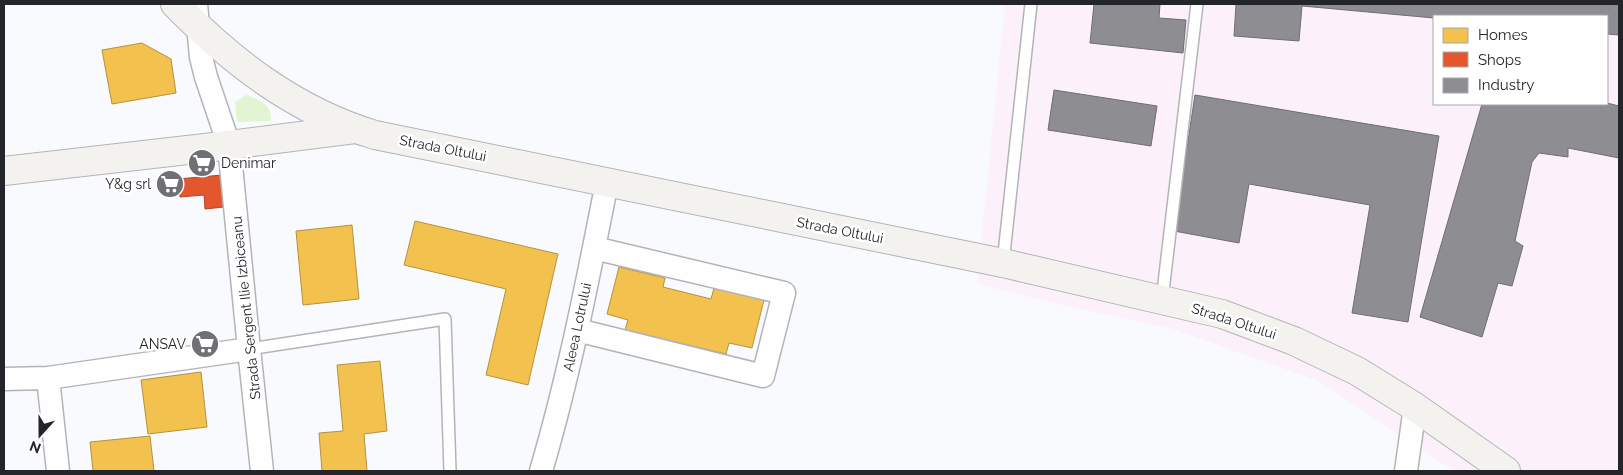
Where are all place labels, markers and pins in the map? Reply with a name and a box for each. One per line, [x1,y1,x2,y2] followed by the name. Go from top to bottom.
[187,148,217,178] supermarket icon: Denimar
[221,155,276,171] place label: Denimar
[155,169,185,199] supermarket icon: Y&g srl
[105,176,151,192] place label: Y&g srl
[190,329,220,359] supermarket icon: ANSAV
[139,336,186,352] place label: ANSAV

